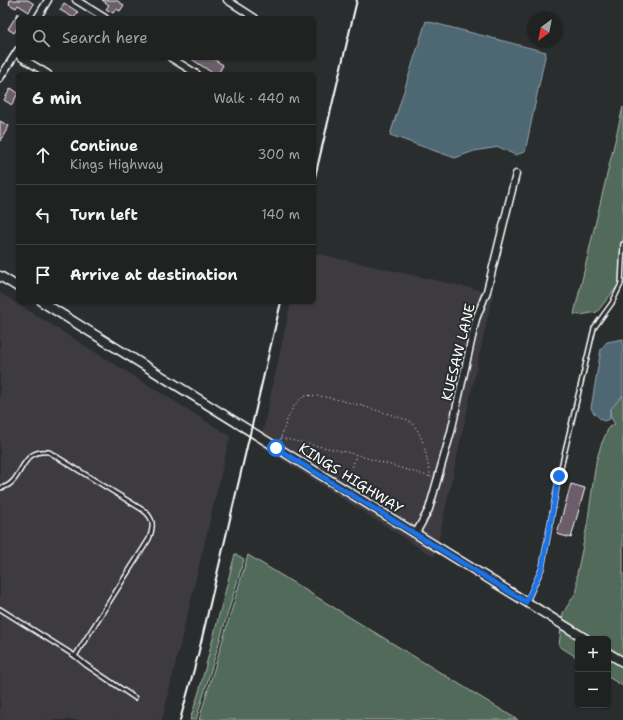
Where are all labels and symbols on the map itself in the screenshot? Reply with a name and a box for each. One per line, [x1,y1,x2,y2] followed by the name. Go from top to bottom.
[527,12,563,48] north arrow
[437,301,479,402] street label: KUESAW LANE
[267,439,285,457] route start
[296,439,407,518] street label: KINGS HIGHWAY
[550,467,568,485] route end

